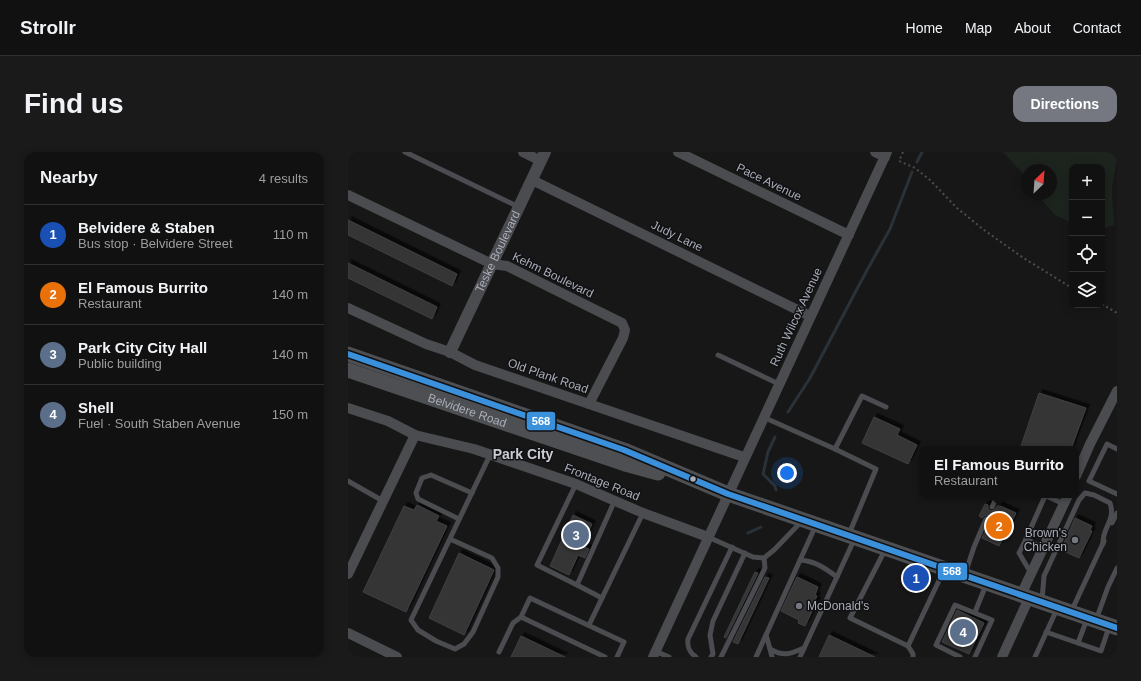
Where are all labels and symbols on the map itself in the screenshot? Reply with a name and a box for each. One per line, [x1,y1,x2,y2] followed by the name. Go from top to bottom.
[734,160,804,204] street label: Pace Avenue
[1021,164,1057,200] north arrow
[472,209,523,295] street label: Teske Boulevard
[649,218,705,255] street label: Judy Lane
[510,249,596,301] street label: Kehm Boulevard
[767,265,825,369] street label: Ruth Wilcox Avenue
[506,356,590,396] street label: Old Plank Road
[426,391,508,430] street label: Belvidere Road
[526,411,556,431] line badge: 568
[532,415,550,427] text: 568
[493,446,554,462] district label: Park City
[562,461,642,503] street label: Frontage Road
[777,463,797,483] your location
[688,474,698,484] unlabelled marker
[986,511,1012,541] pin: 2
[563,520,589,550] pin: 3
[1024,526,1067,554] place label: Brown's Chicken
[1070,535,1080,545] marker: Brown's Chicken
[937,562,968,581] line badge: 568
[903,563,929,593] pin: 1
[943,565,961,577] text: 568
[807,599,869,613] place label: McDonald's
[794,601,804,611] marker: McDonald's
[950,617,976,647] pin: 4

